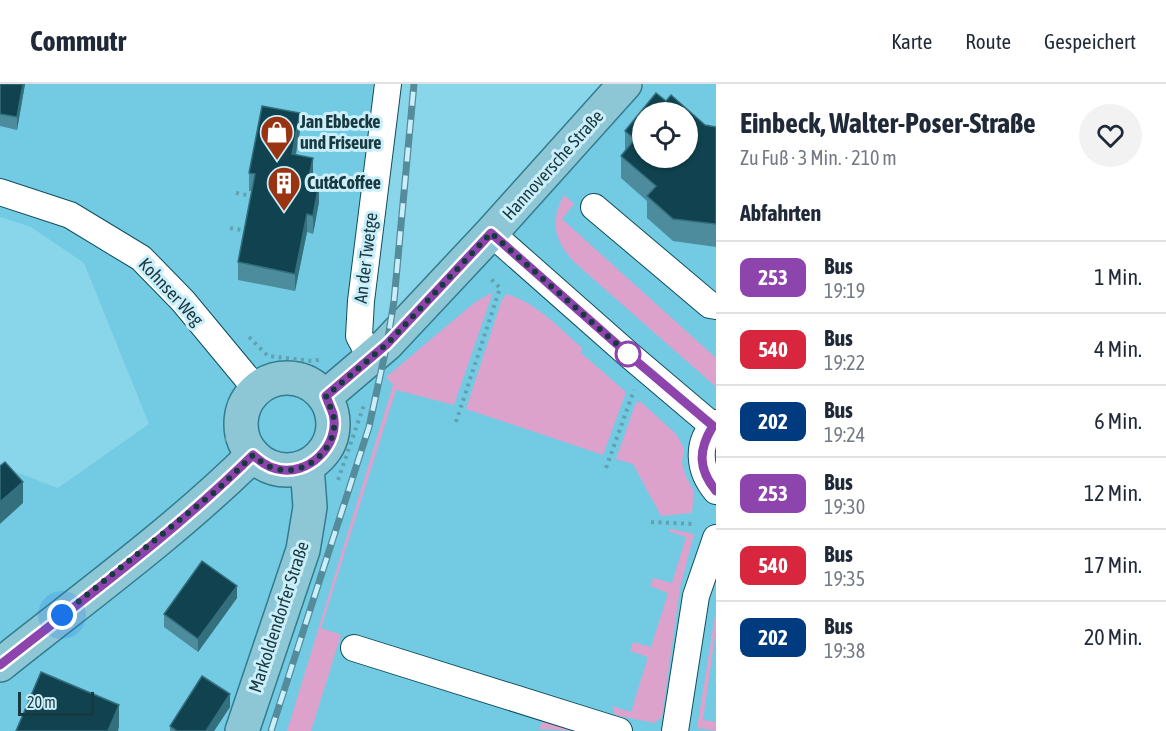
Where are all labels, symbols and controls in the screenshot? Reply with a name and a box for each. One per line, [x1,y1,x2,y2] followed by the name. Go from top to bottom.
[30,25,126,57] text: Commutr
[891,29,932,53] text: Karte
[965,29,1011,53] text: Route
[1044,29,1136,53] text: Gespeichert
[632,102,698,168] map controls
[632,102,698,168] button: locate
[1079,104,1142,167] button: heart
[498,105,607,224] street label: Hannoversche Straße
[740,107,1036,139] text: Einbeck, Walter-Poser-Straße
[299,111,381,153] place label: Jan Ebbecke und Friseure
[259,114,295,161] shop icon: Jan Ebbecke und Friseure
[740,146,897,169] text: Zu Fuß · 3 Min. · 210 m
[266,165,302,212] building icon: Cut&Coffee
[307,172,381,193] place label: Cut&Coffee
[740,200,821,226] text: Abfahrten
[350,211,381,304] street label: An der Twetge
[135,253,208,330] street label: Kohnser Weg
[824,253,853,279] text: Bus
[1094,264,1142,290] text: 1 Min.
[758,265,788,289] text: 253
[824,279,865,302] text: 19:19
[824,325,853,351] text: Bus
[1094,336,1142,362] text: 4 Min.
[758,337,788,361] text: 540
[615,341,641,367] unlabelled marker
[824,351,865,374] text: 19:22
[824,397,853,423] text: Bus
[1094,408,1142,434] text: 6 Min.
[758,409,788,433] text: 202
[824,423,865,446] text: 19:24
[824,469,853,495] text: Bus
[1084,480,1142,506] text: 12 Min.
[758,481,788,505] text: 253
[824,495,865,518] text: 19:30
[244,539,313,695] street label: Markoldendorfer Straße
[824,541,853,567] text: Bus
[1084,552,1142,578] text: 17 Min.
[758,553,788,577] text: 540
[824,567,865,590] text: 19:35
[47,600,77,630] your location
[824,613,853,639] text: Bus
[1084,624,1142,650] text: 20 Min.
[758,625,788,649] text: 202
[824,639,865,662] text: 19:38
[18,689,94,716] scale bar
[27,693,56,711] text: 20 m

